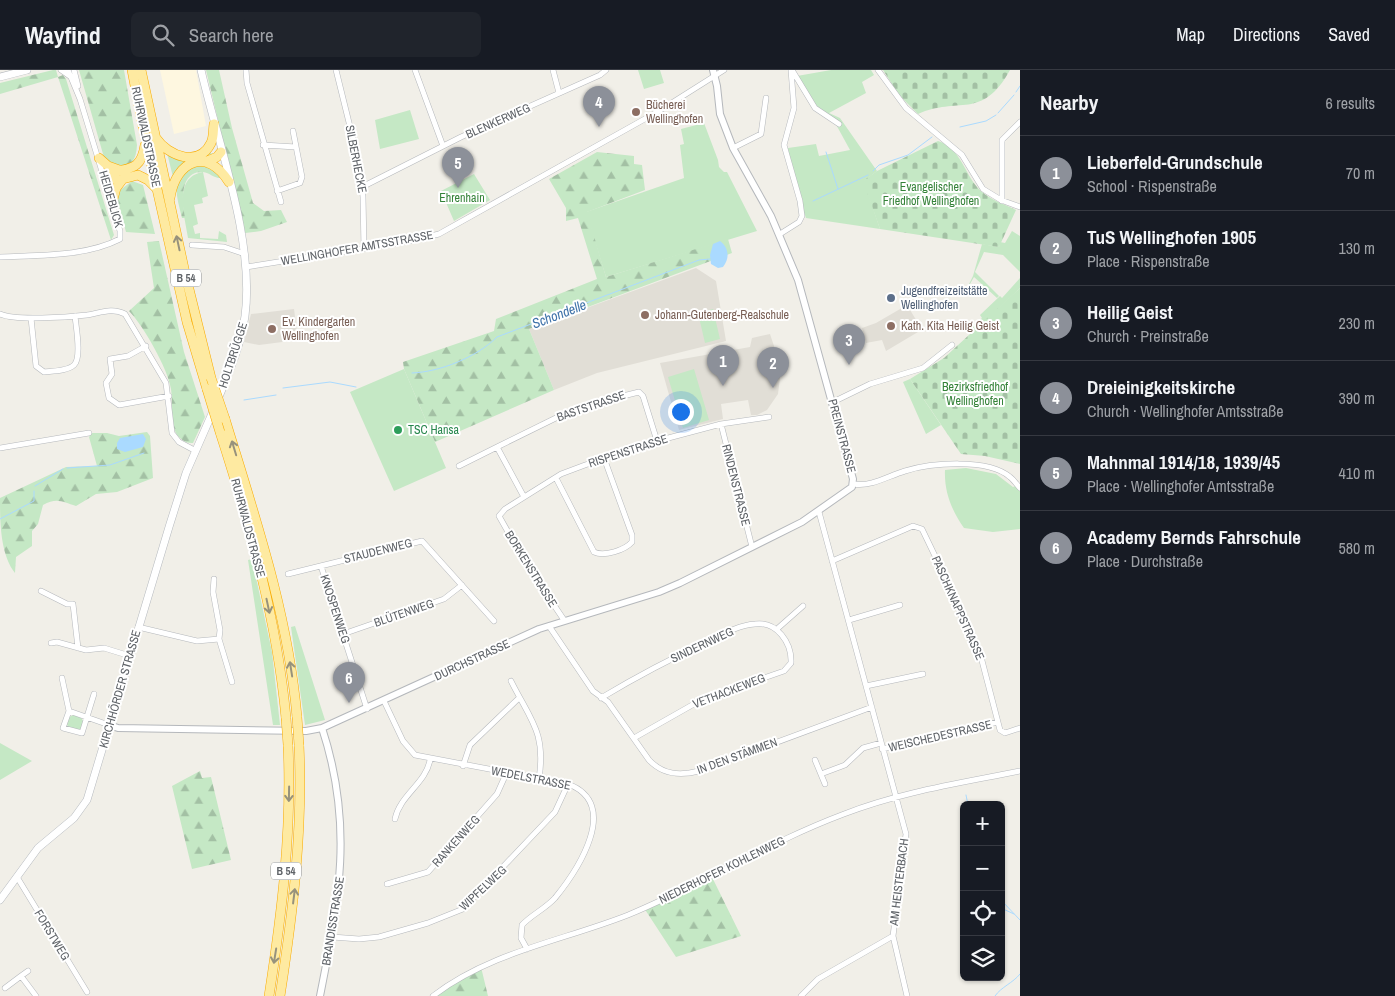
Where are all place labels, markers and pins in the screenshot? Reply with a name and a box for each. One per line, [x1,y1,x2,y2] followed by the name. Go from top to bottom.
[583,86,615,127] pin: 4
[646,97,703,127] place label: Bücherei Wellinghofen
[630,106,642,118] marker: Bücherei Wellinghofen
[442,147,474,188] pin: 5
[901,283,987,313] place label: Jugendfreizeitstätte Wellinghofen
[885,292,897,304] marker: Jugendfreizeitstätte Wellinghofen
[655,307,789,323] place label: Johann-Gutenberg-Realschule
[639,309,651,321] marker: Johann-Gutenberg-Realschule
[282,314,355,344] place label: Ev. Kindergarten Wellinghofen
[901,318,999,334] place label: Kath. Kita Heilig Geist
[885,320,897,332] marker: Kath. Kita Heilig Geist
[266,323,278,335] marker: Ev. Kindergarten Wellinghofen
[833,324,865,365] pin: 3
[707,345,739,386] pin: 1
[757,347,789,388] pin: 2
[408,422,459,438] place label: TSC Hansa
[392,424,404,436] marker: TSC Hansa
[333,662,365,703] pin: 6

